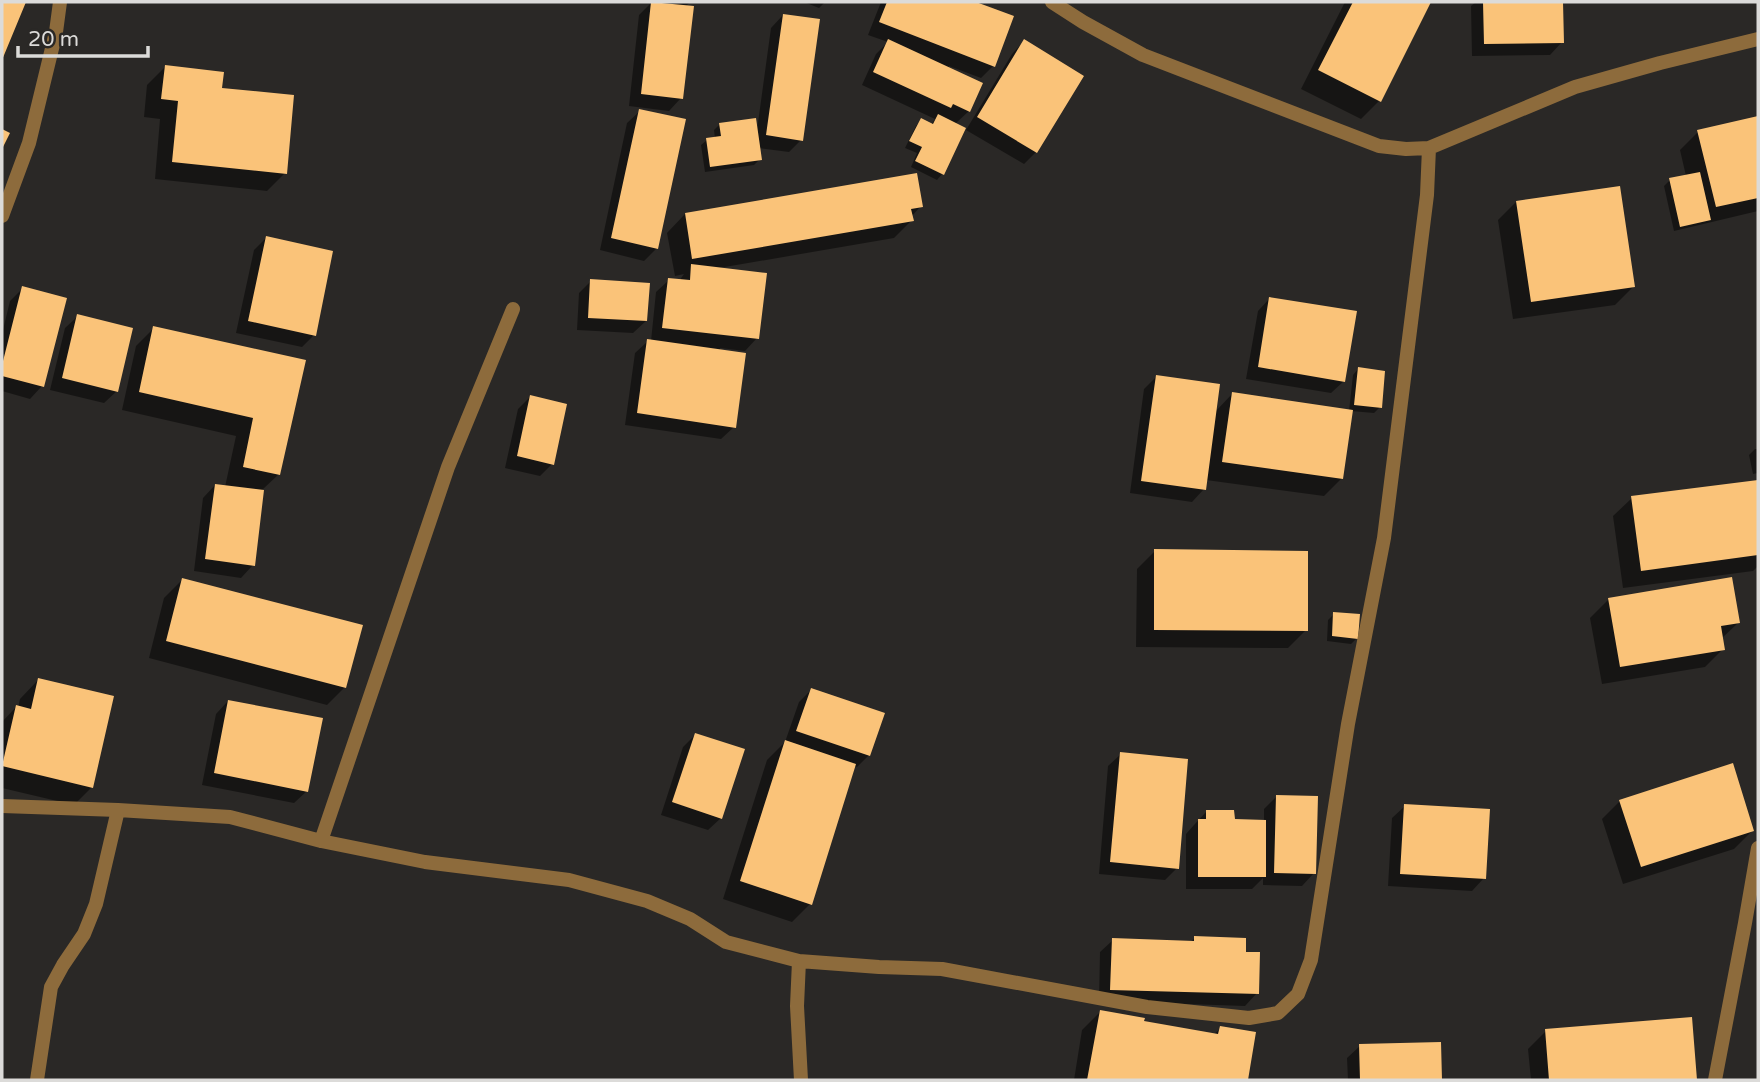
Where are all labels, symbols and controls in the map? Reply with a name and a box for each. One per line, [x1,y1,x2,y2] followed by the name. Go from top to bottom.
[18,14,147,58] scale bar
[28,27,79,52] text: 20 m

